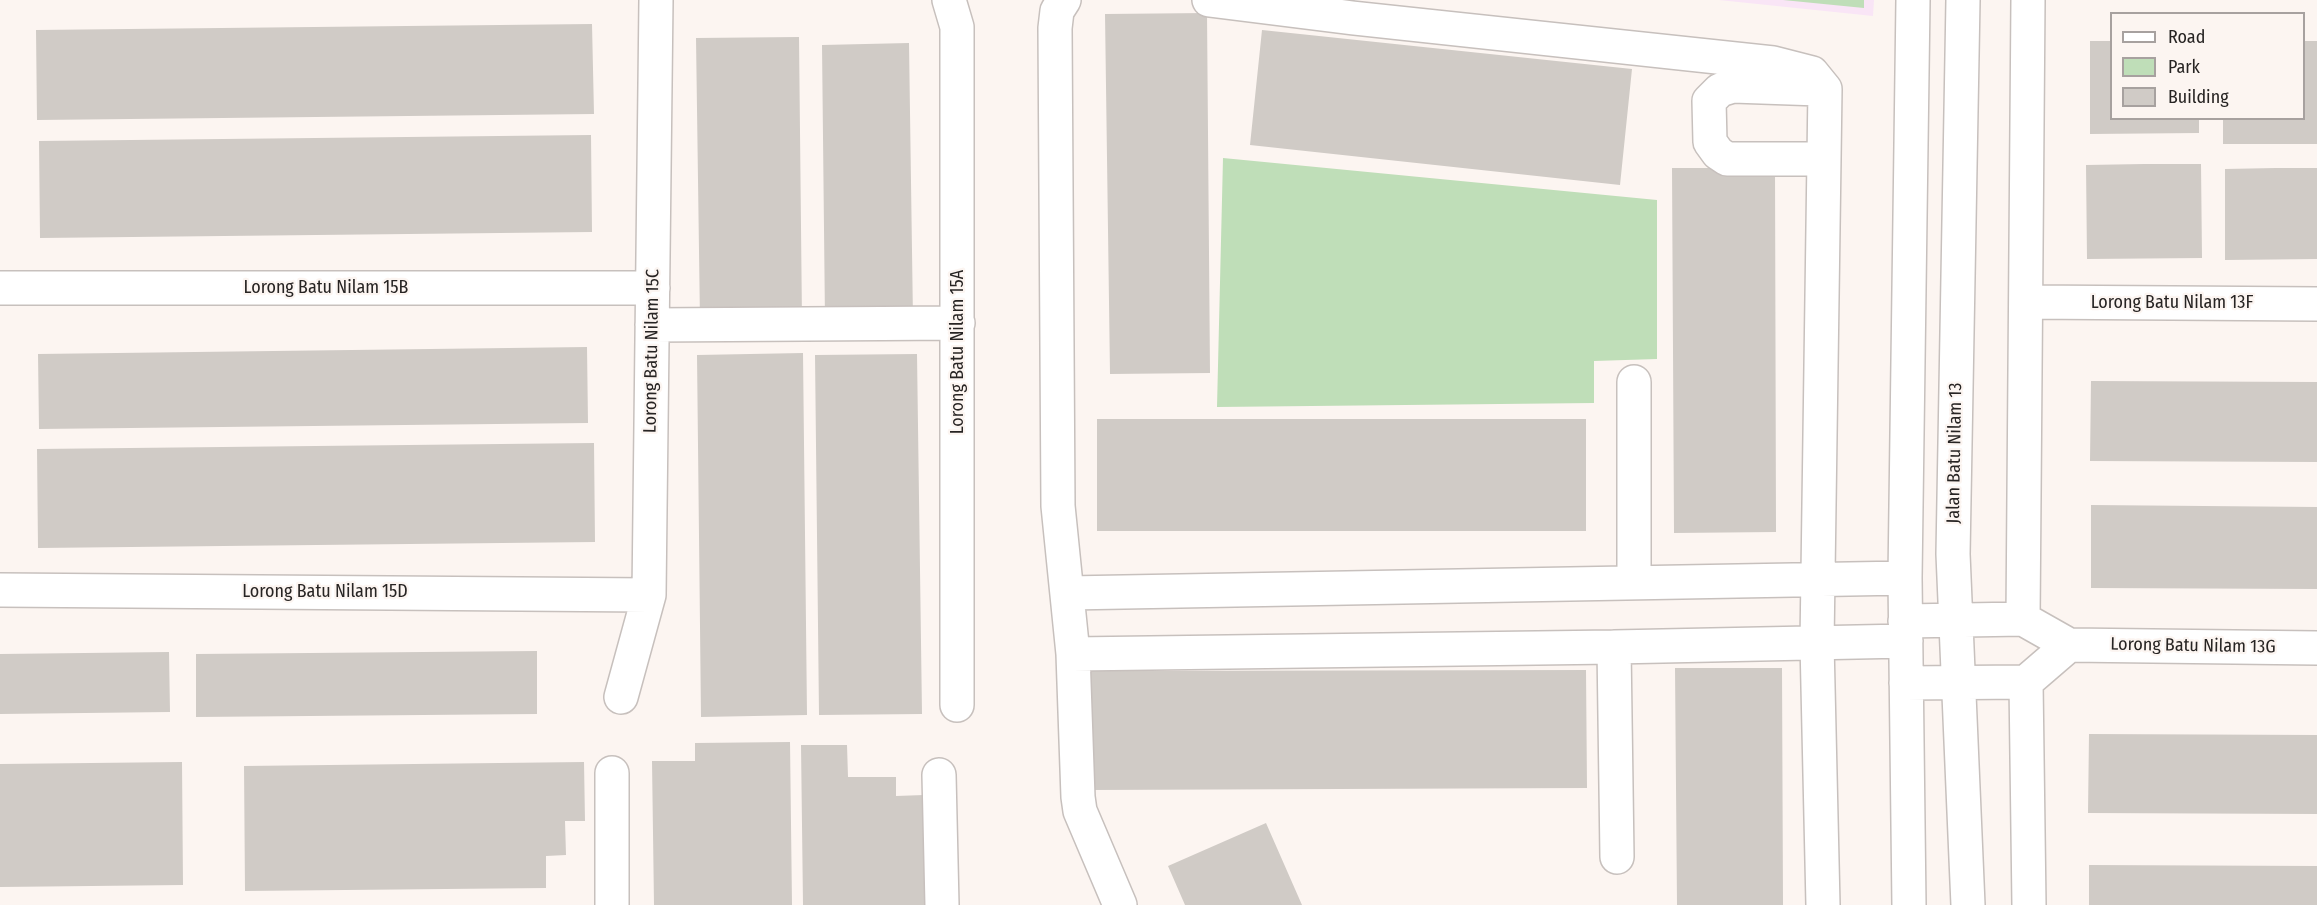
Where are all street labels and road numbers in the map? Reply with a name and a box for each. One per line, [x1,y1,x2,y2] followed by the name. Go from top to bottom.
[640,269,664,433] street label: Lorong Batu Nilam 15C
[947,270,969,434] street label: Lorong Batu Nilam 15A
[244,277,408,299] street label: Lorong Batu Nilam 15B
[2091,292,2253,314] street label: Lorong Batu Nilam 13F
[1943,382,1967,524] street label: Jalan Batu Nilam 13
[242,581,408,603] street label: Lorong Batu Nilam 15D
[2110,634,2276,658] street label: Lorong Batu Nilam 13G

